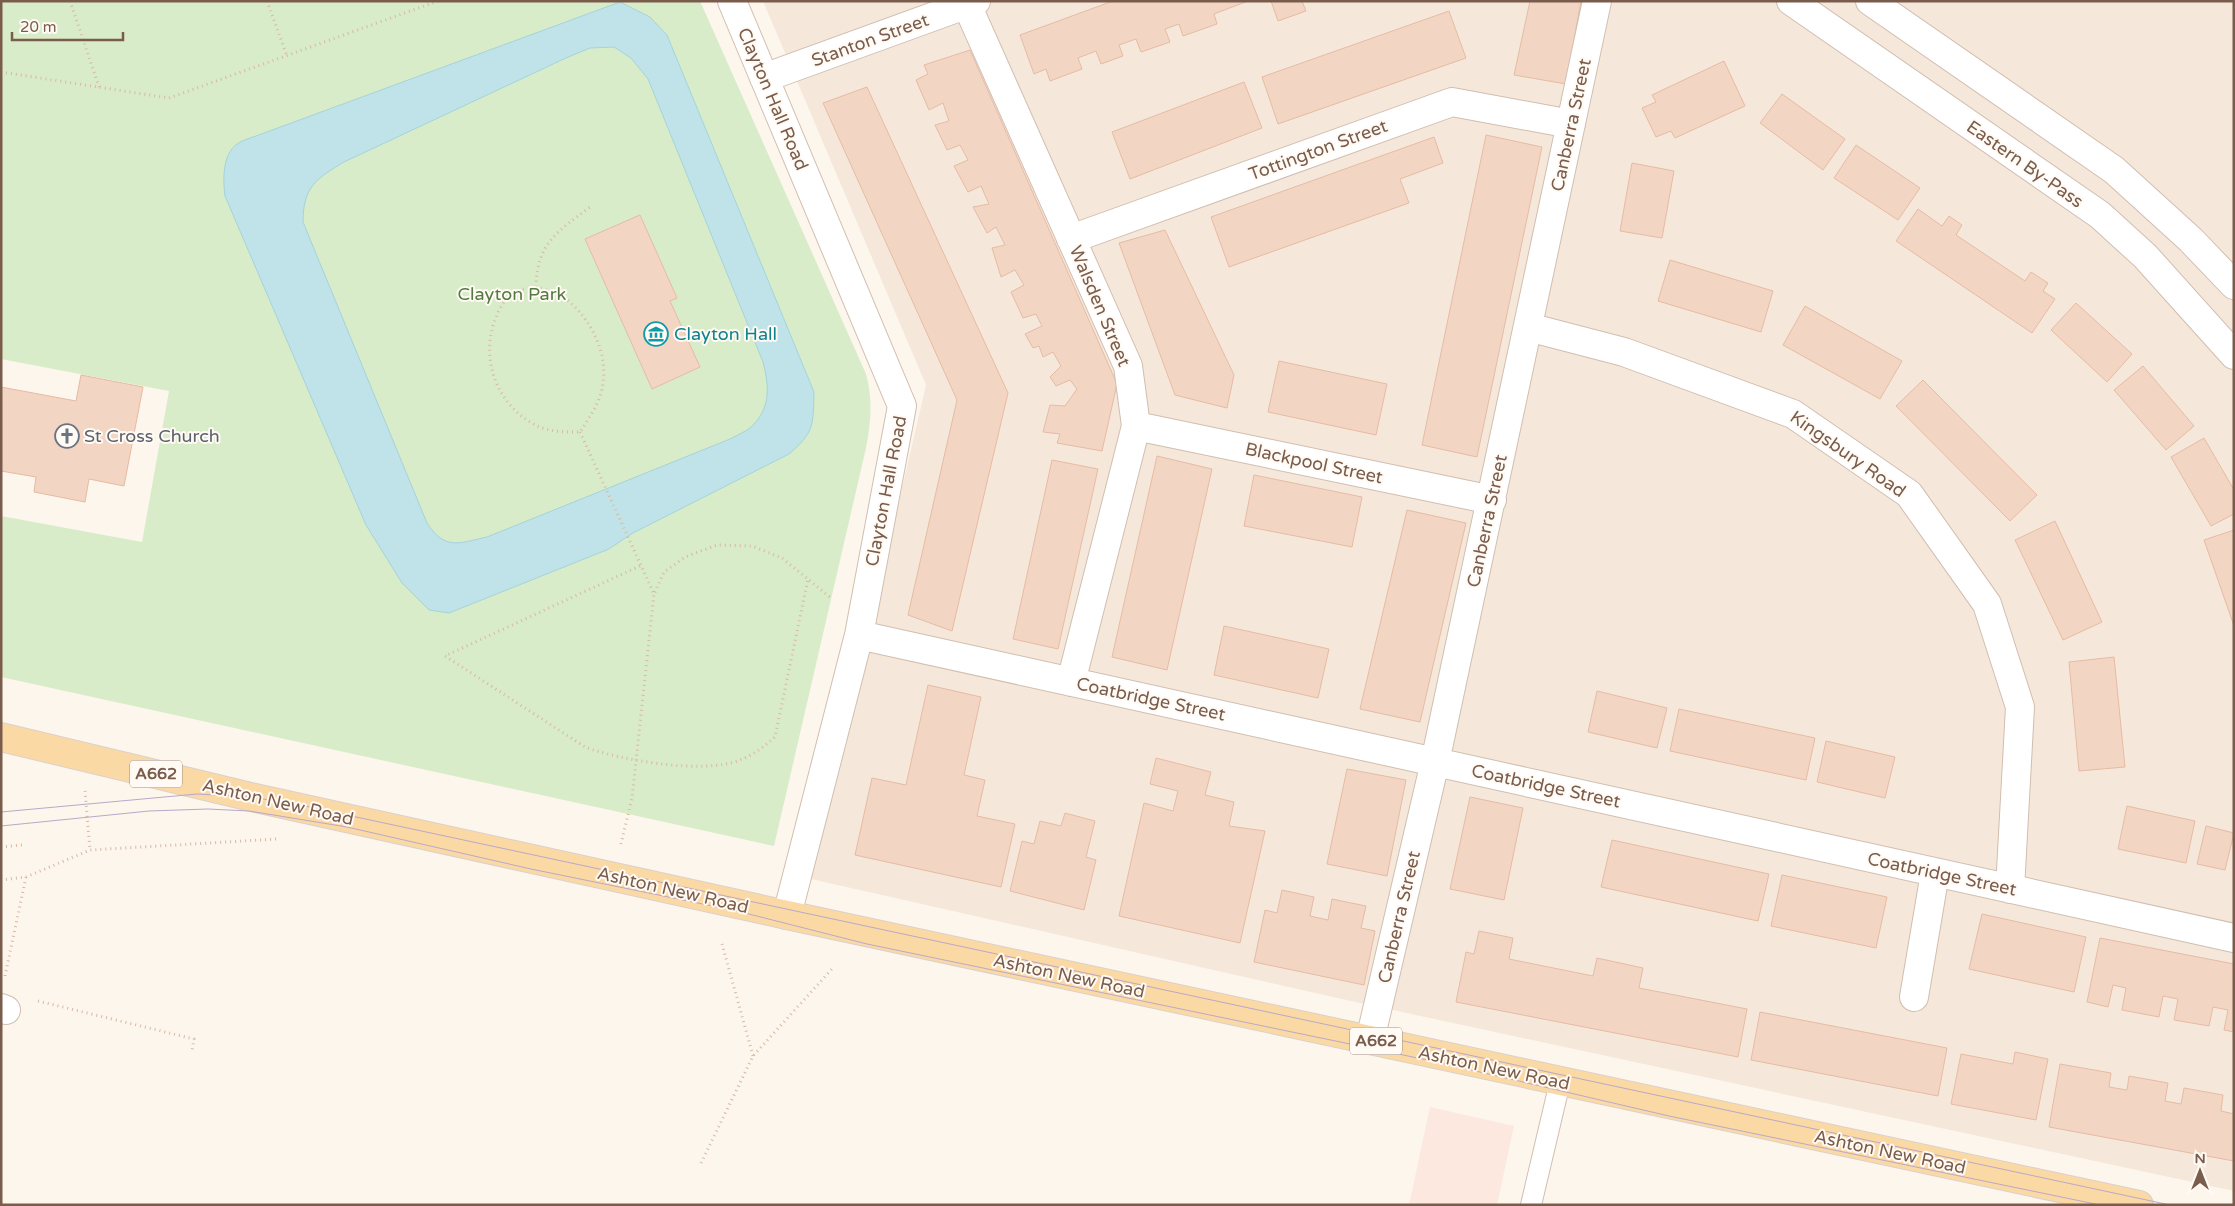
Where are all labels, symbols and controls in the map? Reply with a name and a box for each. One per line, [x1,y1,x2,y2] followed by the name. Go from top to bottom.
[808,9,932,71] street label: Stanton Street
[12,10,124,42] scale bar
[20,18,57,36] text: 20 m
[733,24,813,174] street label: Clayton Hall Road
[1546,56,1596,193] street label: Canberra Street
[1246,115,1390,185] street label: Tottington Street
[1962,116,2088,212] street label: Eastern By-Pass
[1065,242,1135,370] street label: Walsden Street
[458,283,567,305] park label: Clayton Park
[643,321,669,347] museum icon: Clayton Hall
[674,323,777,345] place label: Clayton Hall
[1786,406,1910,502] street label: Kingsbury Road
[861,414,911,568] street label: Clayton Hall Road
[54,423,80,449] church icon: St Cross Church
[84,425,220,447] place label: St Cross Church
[1243,438,1385,488] street label: Blackpool Street
[1462,452,1512,589] street label: Canberra Street
[1075,672,1228,726] street label: Coatbridge Street
[1470,759,1623,813] street label: Coatbridge Street
[130,761,182,788] road number: A662
[200,774,356,830] street label: Ashton New Road
[1866,847,2019,901] street label: Coatbridge Street
[1373,849,1425,985] street label: Canberra Street
[595,862,751,918] street label: Ashton New Road
[991,949,1147,1003] street label: Ashton New Road
[1350,1028,1402,1054] road number: A662
[1416,1041,1572,1095] street label: Ashton New Road
[1812,1125,1968,1179] street label: Ashton New Road
[2175,1146,2225,1196] north arrow
[2194,1150,2206,1167] text: N

